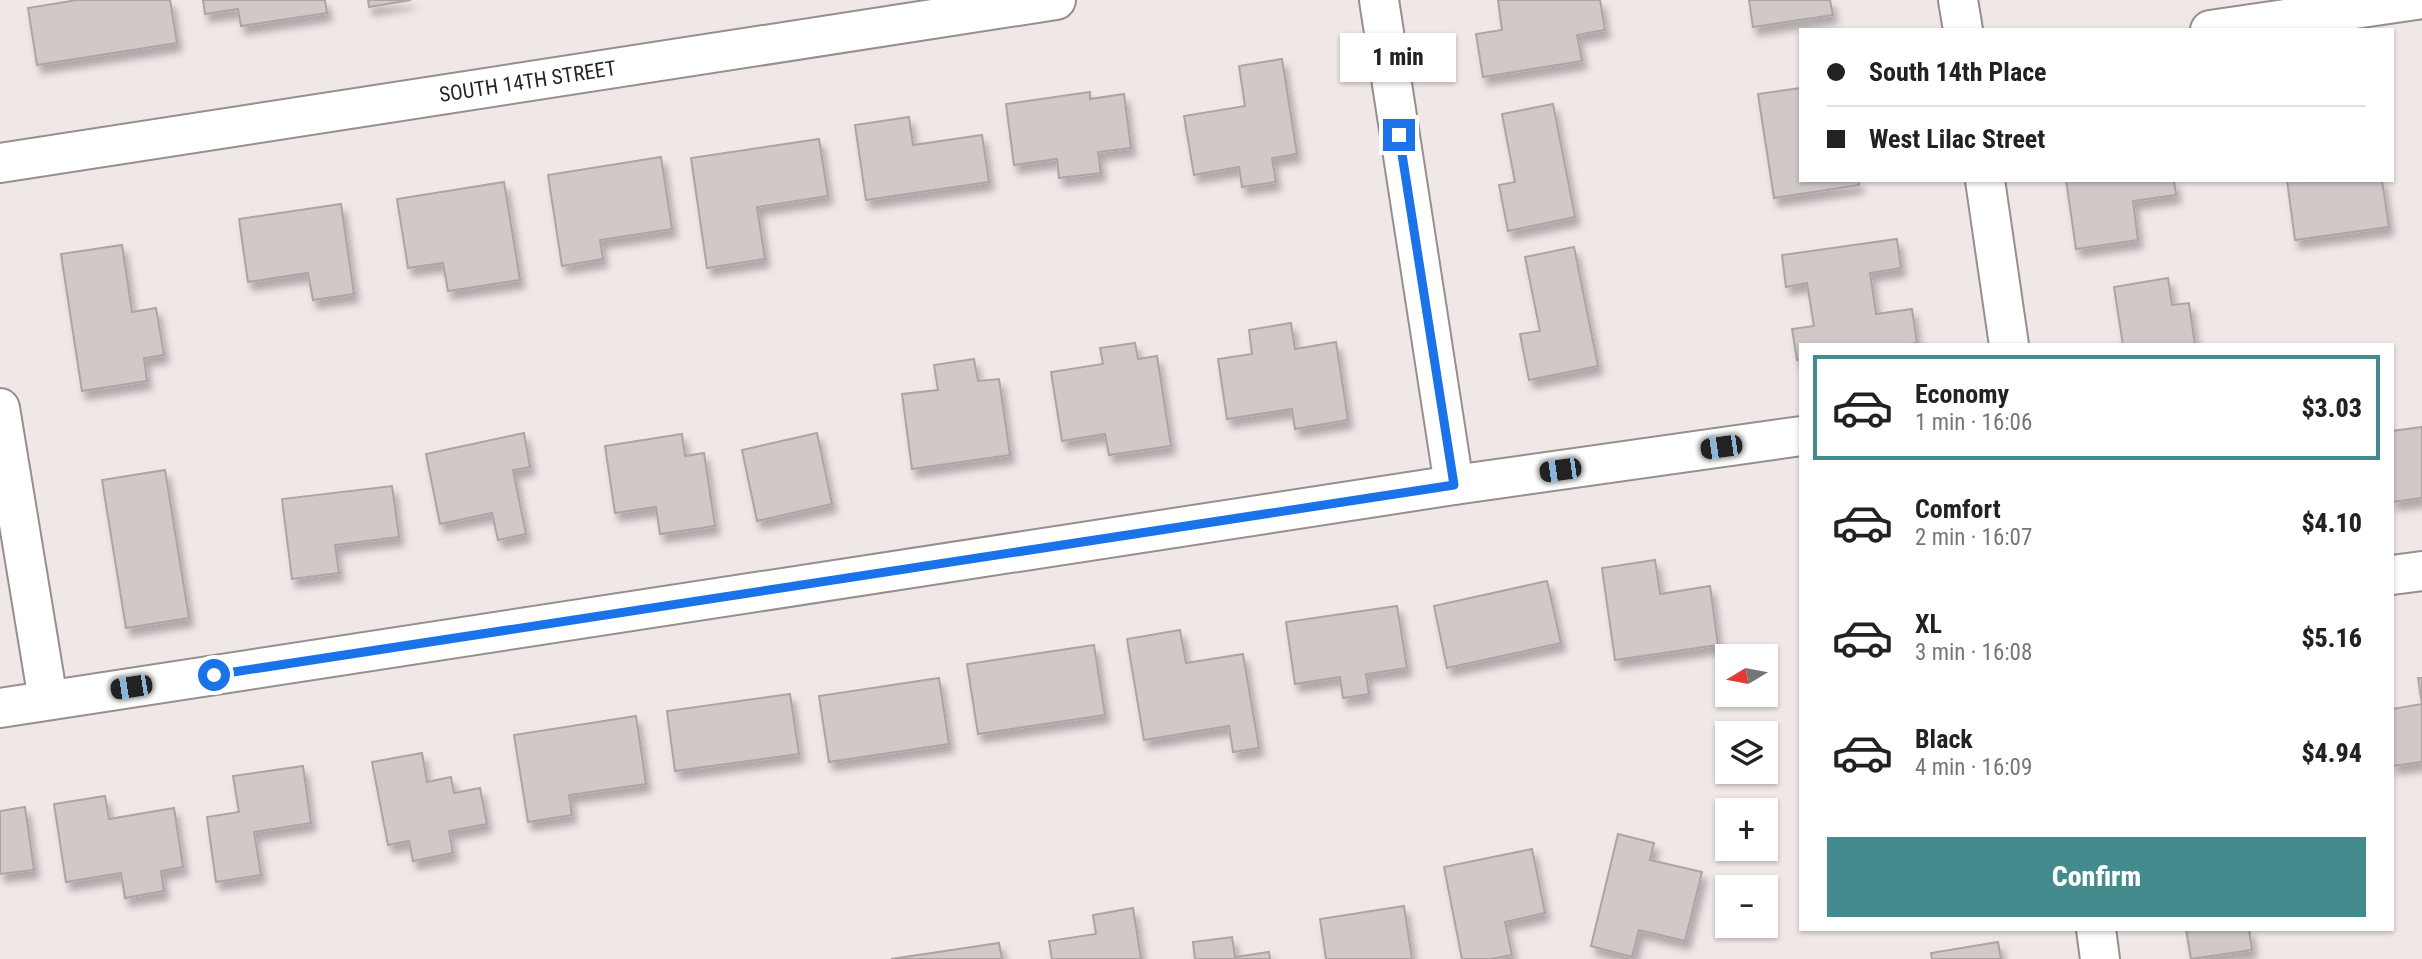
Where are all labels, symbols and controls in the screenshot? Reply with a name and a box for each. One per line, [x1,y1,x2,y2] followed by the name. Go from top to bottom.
[1341,33,1457,82] callout: 1 min
[1372,44,1424,71] text: 1 min
[438,56,618,107] street label: SOUTH 14TH STREET
[1869,57,2047,87] text: South 14th Place
[1383,119,1415,151] route end
[1869,124,2045,154] text: West Lilac Street
[1831,376,1894,439] icon: car
[1915,379,2009,409] text: Economy
[2301,393,2362,423] text: $3.03
[1915,409,2032,436] text: 1 min · 16:06
[1699,434,1744,460] car
[1538,457,1583,483] car
[1831,491,1894,554] icon: car
[1915,494,2001,524] text: Comfort
[2301,508,2362,538] text: $4.10
[1915,524,2032,551] text: 2 min · 16:07
[1831,606,1894,669] icon: car
[1915,609,1942,639] text: XL
[2301,623,2362,653] text: $5.16
[1915,639,2032,666] text: 3 min · 16:08
[1715,644,1778,707] north arrow
[1715,644,1778,938] map controls
[198,659,230,691] route start
[109,673,154,701] car
[1715,721,1778,784] button: layers
[1831,721,1894,784] icon: car
[1915,724,1973,754] text: Black
[2301,738,2362,768] text: $4.94
[1915,754,2032,781] text: 4 min · 16:09
[1715,798,1778,861] button: +
[1827,837,2366,917] button: Confirm
[1715,875,1778,938] button: −

